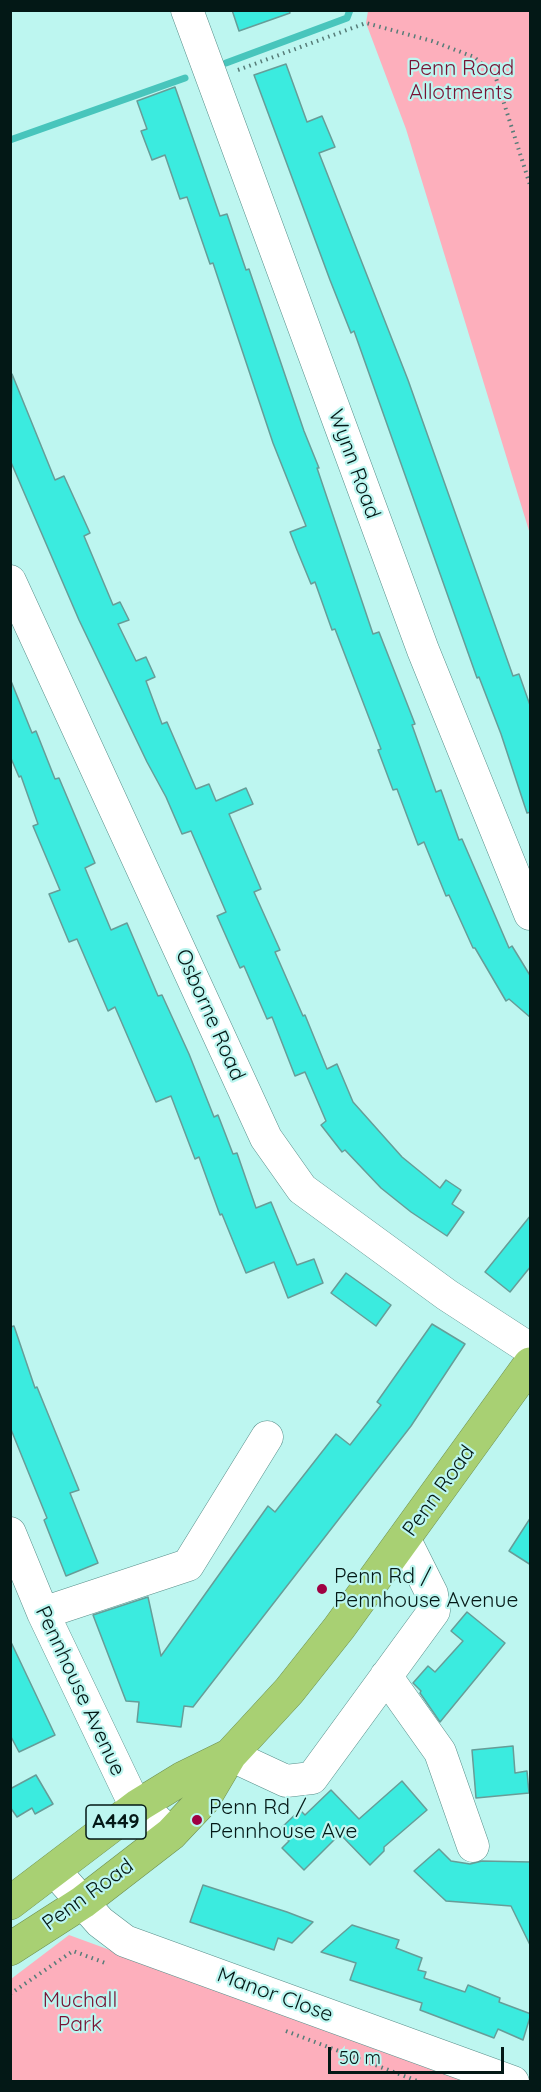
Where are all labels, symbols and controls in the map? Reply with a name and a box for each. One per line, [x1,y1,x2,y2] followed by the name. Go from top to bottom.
[408,56,514,106] park label: Penn Road Allotments
[323,406,385,522] street label: Wynn Road
[170,945,250,1085] street label: Osborne Road
[398,1441,480,1541] street label: Penn Road
[334,1564,518,1614] place label: Penn Rd / Pennhouse Avenue
[315,1582,329,1596] marker: Penn Rd / Pennhouse Avenue
[30,1602,130,1780] street label: Pennhouse Avenue
[209,1795,357,1845] place label: Penn Rd / Pennhouse Ave
[86,1805,146,1839] road number: A449
[190,1813,204,1827] marker: Penn Rd / Pennhouse Ave
[38,1854,138,1936] street label: Penn Road
[214,1962,336,2028] street label: Manor Close
[43,1988,117,2038] park label: Muchall Park
[331,2035,506,2073] scale bar
[339,2046,381,2069] text: 50 m

